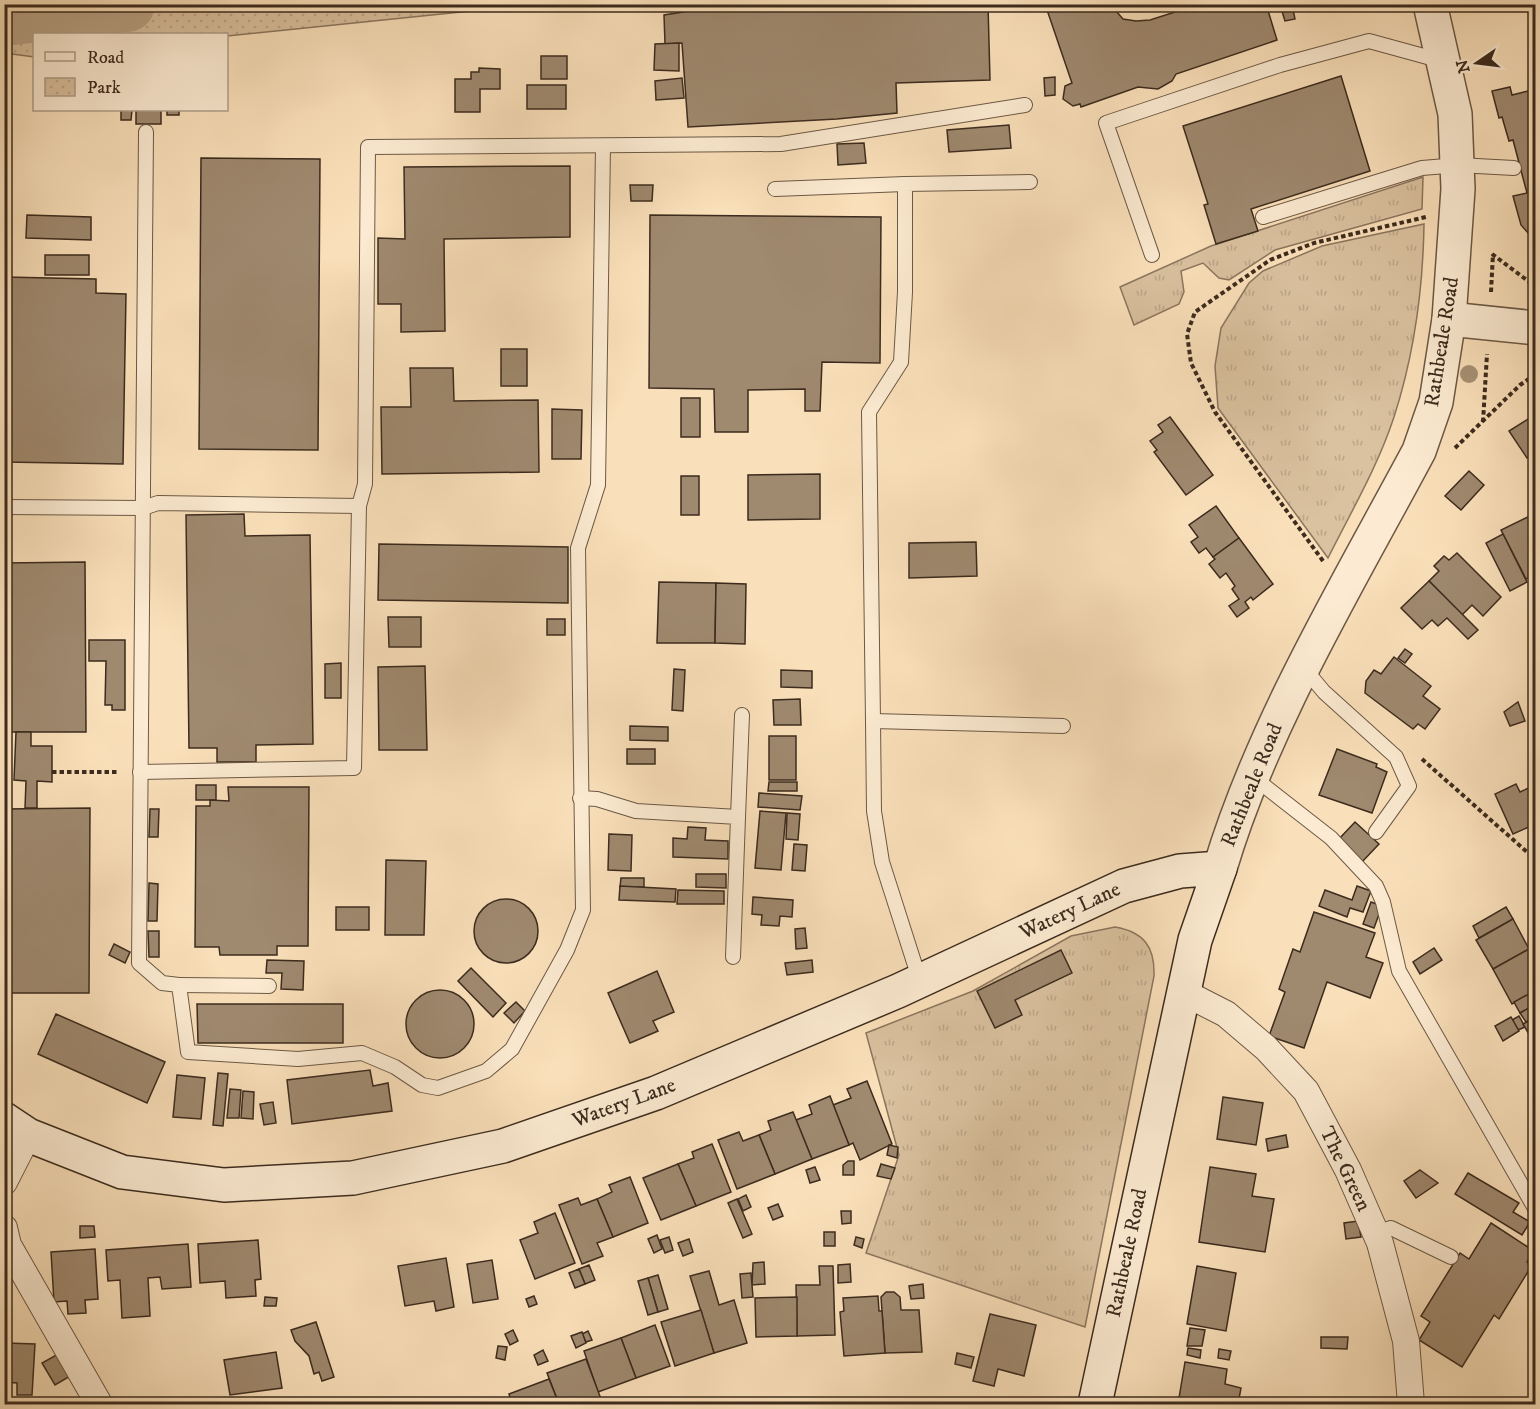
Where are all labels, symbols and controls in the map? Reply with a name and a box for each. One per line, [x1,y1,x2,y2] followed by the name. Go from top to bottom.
[33,33,228,111] legend
[1447,33,1507,93] north arrow
[87,47,124,69] text: Road
[1452,58,1475,75] text: N
[87,77,121,99] text: Park
[1419,275,1465,409] street label: Rathbeale Road
[1215,719,1289,851] street label: Rathbeale Road
[1015,876,1125,946] street label: Watery Lane
[568,1072,680,1134] street label: Watery Lane
[1313,1122,1377,1216] street label: The Green
[1101,1186,1153,1320] street label: Rathbeale Road

